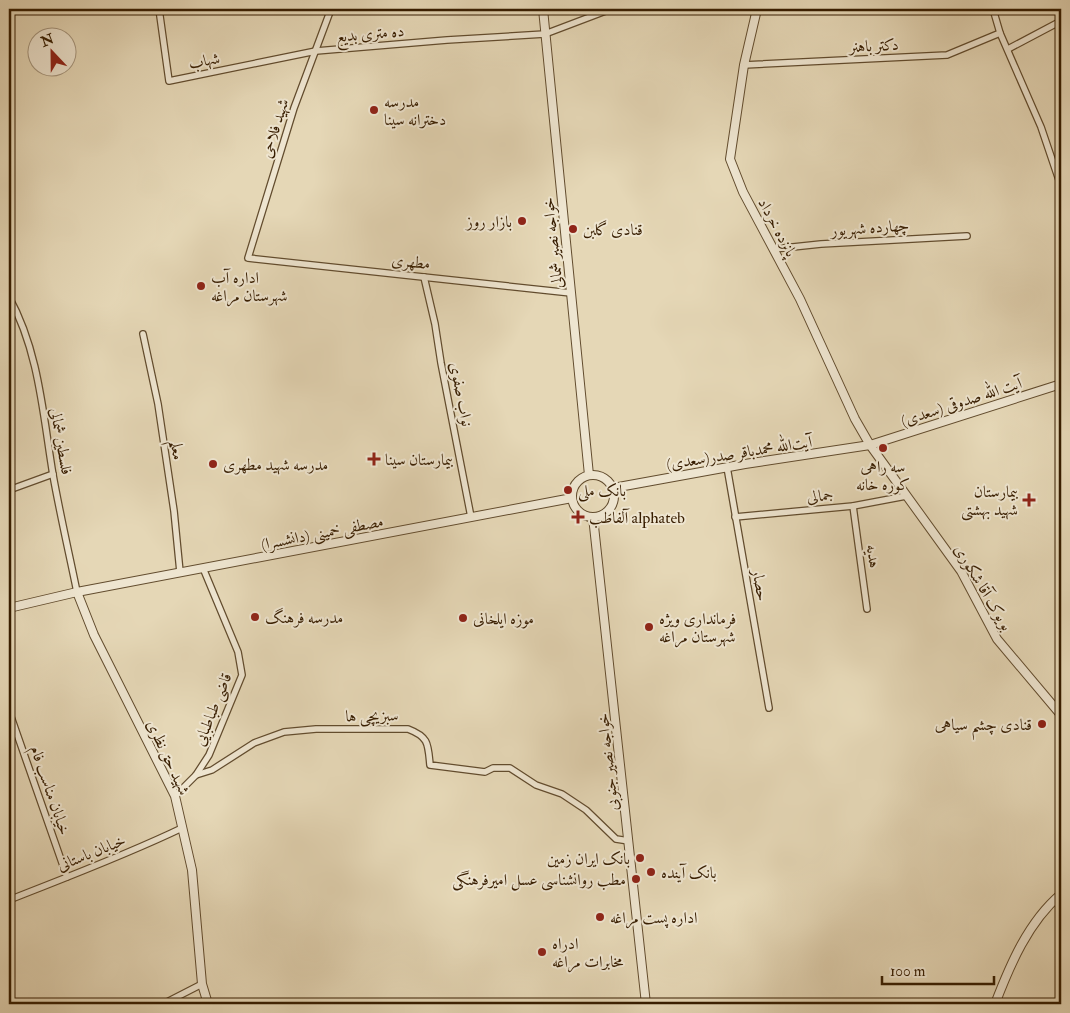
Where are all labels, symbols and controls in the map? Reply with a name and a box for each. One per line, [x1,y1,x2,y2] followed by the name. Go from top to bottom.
[335,21,405,52] street label: ده متری بدیع
[28,28,78,78] north arrow
[37,30,57,51] text: N
[847,35,899,57] street label: دکتر باهنر
[187,48,221,74] street label: شهاب
[384,92,446,130] place label: مدرسه دخترانه سینا
[256,96,293,160] street label: شهید فلاحی
[368,104,380,116] marker: مدرسه دخترانه سینا
[752,195,801,262] street label: پانزده خرداد
[538,196,568,290] street label: خواجه نصیر شمالی
[465,212,512,232] place label: بازار روز
[516,215,528,227] marker: بازار روز
[828,215,910,241] street label: چهارده شهریور
[583,220,643,240] place label: قنادی گلبن
[567,223,579,235] marker: قنادی گلبن
[390,250,431,274] street label: مطهری
[211,268,287,307] place label: اداره آب شهرستان مراغه
[195,280,207,292] marker: اداره آب شهرستان مراغه
[445,360,477,428] street label: نواب صفوی
[897,370,1026,431] street label: آیت الله صدوقی (سعدی)
[45,406,77,476] street label: فلسطین شمالی
[664,428,815,474] street label: آیت‌الله محمدباقر صدر(سعدی)
[160,439,188,462] street label: معلم
[877,442,889,454] marker: سه راهی کوره خانه
[385,450,453,470] place label: بیمارستان سینا
[367,452,381,466] marker: بیمارستان سینا
[223,455,328,475] place label: مدرسه شهید مطهری
[856,457,910,495] place label: سه راهی کوره خانه
[207,458,219,470] marker: مدرسه شهید مطهری
[578,481,626,502] place label: بانک ملی
[961,482,1018,521] place label: بیمارستان شهید بهشتی
[562,484,574,496] marker: بانک ملی
[806,485,834,507] street label: جمالی
[1022,493,1036,507] marker: بیمارستان شهید بهشتی
[589,508,685,529] place label: آلفاطب alphateb
[571,510,585,524] marker: آلفاطب alphateb
[259,511,385,556] street label: مصطفی خمینی (دانشسرا)
[950,541,1017,634] street label: بویوک آقا شکوری
[861,543,885,569] street label: هدیه
[747,566,773,603] street label: حصار
[265,607,343,628] place label: مدرسه فرهنگ
[473,609,534,629] place label: موزه ایلخانی
[659,609,736,648] place label: فرمانداری ویژه شهرستان مراغه
[249,611,261,623] marker: مدرسه فرهنگ
[457,612,469,624] marker: موزه ایلخانی
[643,621,655,633] marker: فرمانداری ویژه شهرستان مراغه
[189,670,238,749] street label: قاضی طباطبایی
[345,706,399,727] street label: سبزیچی ها
[593,712,624,812] street label: خواجه نصیر جنوبی
[935,715,1032,741] place label: قنادی چشم سیاهی
[142,717,194,798] street label: شهید حق نظری
[1036,718,1048,730] marker: قنادی چشم سیاهی
[22,743,75,839] street label: خیابان مناسب فام
[54,830,129,876] street label: خیابان باستانی
[547,849,630,869] place label: بانک ایران زمین
[634,852,646,864] marker: بانک ایران زمین
[661,863,717,883] place label: بانک آینده
[645,866,657,878] marker: بانک آینده
[452,870,626,891] place label: مطب روانشناسی عسل امیرفرهنگی
[630,873,642,885] marker: مطب روانشناسی عسل امیرفرهنگی
[610,908,698,929] place label: اداره پست مراغه
[594,911,606,923] marker: اداره پست مراغه
[552,934,624,973] place label: ادراه مخابرات مراغه
[536,946,548,958] marker: ادراه مخابرات مراغه
[882,953,995,985] scale bar
[890,962,926,981] text: 100 m

